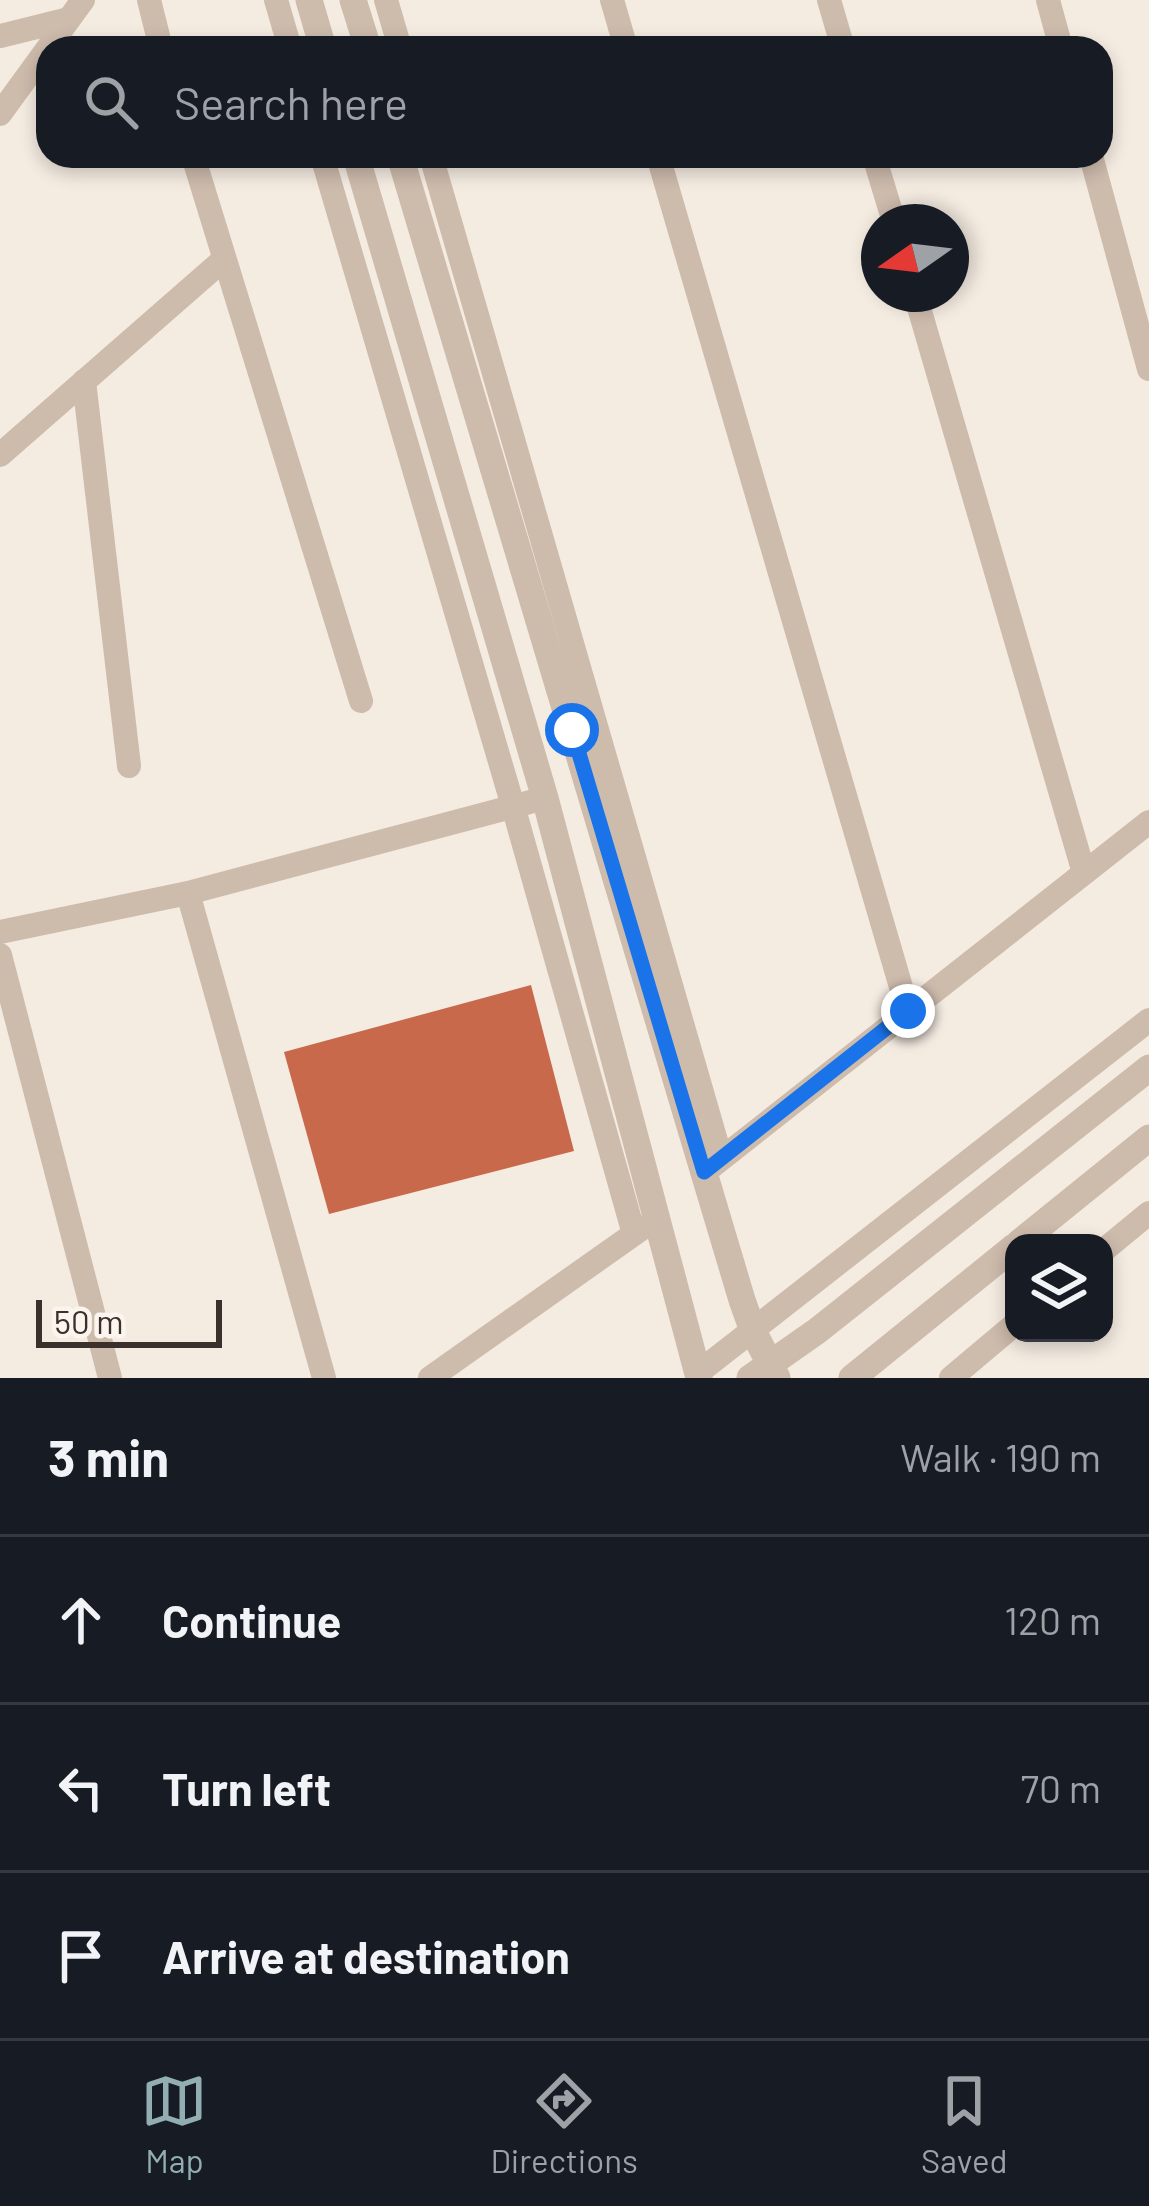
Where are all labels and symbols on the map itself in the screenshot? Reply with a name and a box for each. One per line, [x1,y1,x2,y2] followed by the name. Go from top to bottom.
[861,204,969,312] north arrow
[545,703,599,757] route start
[881,984,935,1038] route end
[36,1294,222,1347] scale bar

